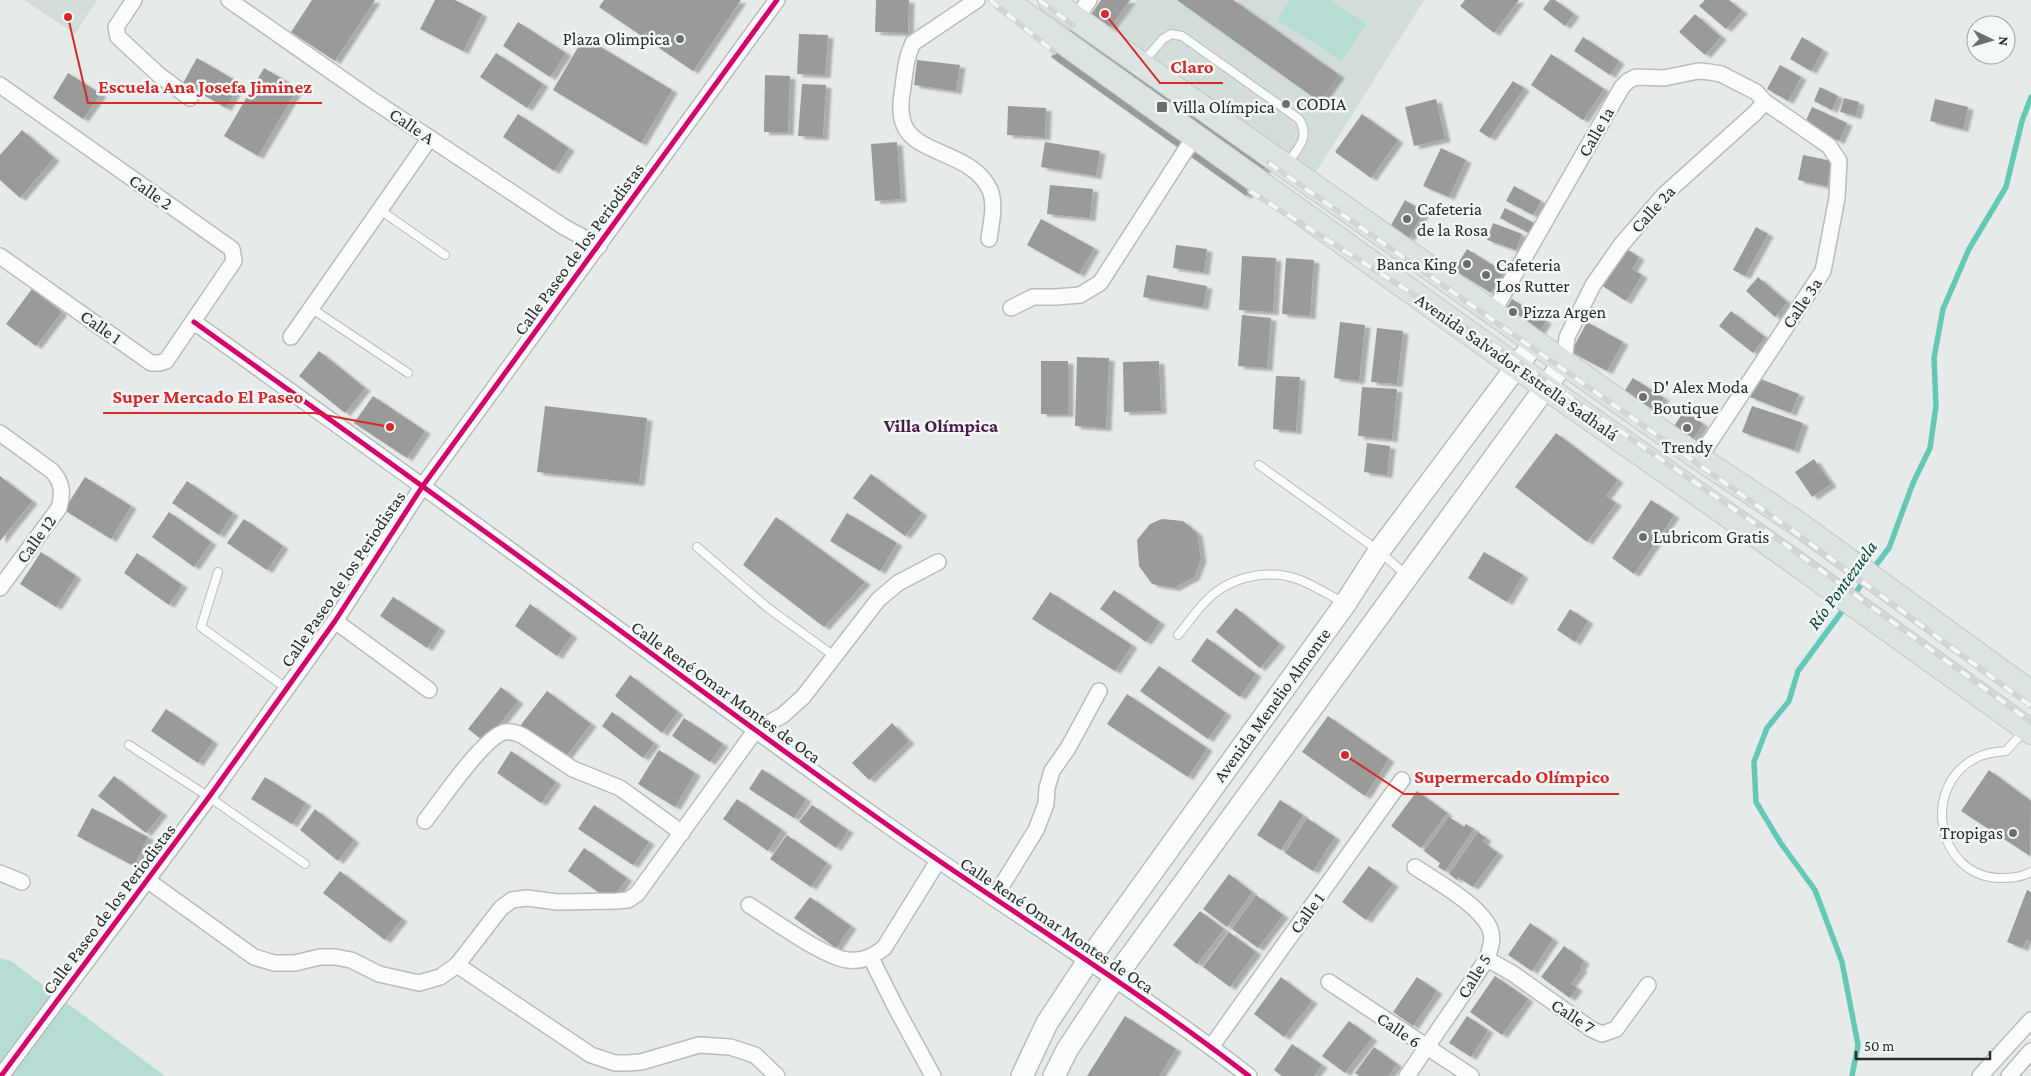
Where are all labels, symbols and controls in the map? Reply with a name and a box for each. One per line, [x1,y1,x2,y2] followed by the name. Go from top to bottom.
[1966,15,2016,65] north arrow
[563,29,670,49] place label: Plaza Olimpica
[674,33,686,45] marker: Plaza Olimpica
[1996,36,2012,47] text: N
[1160,49,1223,83] callout: Claro
[1170,56,1214,77] text: Claro
[88,69,322,103] callout: Escuela Ana Josefa Jiminez
[98,76,312,97] text: Escuela Ana Josefa Jiminez
[1296,94,1347,114] place label: CODIA
[1173,97,1275,117] place label: Villa Olímpica
[1280,98,1292,110] marker: CODIA
[1155,100,1169,114] marker: Villa Olímpica
[386,104,439,149] street label: Calle A
[1574,104,1618,160] street label: Calle 1a
[510,159,648,339] street label: Calle Paseo de los Periodistas
[126,170,176,214] street label: Calle 2
[1627,181,1679,237] street label: Calle 2a
[1417,199,1488,240] place label: Cafeteria de la Rosa
[1401,213,1413,225] marker: Cafeteria de la Rosa
[1377,254,1457,274] place label: Banca King
[1496,255,1570,296] place label: Cafeteria Los Rutter
[1461,258,1473,270] marker: Banca King
[1480,269,1492,281] marker: Cafeteria Los Rutter
[1778,274,1826,332] street label: Calle 3a
[1412,289,1622,445] street label: Avenida Salvador Estrella Sadhalá
[1523,302,1607,322] place label: Pizza Argen
[77,306,125,348] street label: Calle 1
[1507,306,1519,318] marker: Pizza Argen
[1653,377,1749,418] place label: D' Alex Moda Boutique
[103,379,314,413] callout: Super Mercado El Paseo
[113,386,304,407] text: Super Mercado El Paseo
[1637,391,1649,403] marker: D' Alex Moda Boutique
[883,415,999,436] district label: Villa Olímpica
[1681,422,1693,434] marker: Trendy
[1661,437,1713,457] place label: Trendy
[277,487,409,671] street label: Calle Paseo de los Periodistas
[12,511,60,567] street label: Calle 12
[1653,527,1769,547] place label: Lubricom Gratis
[1637,531,1649,543] marker: Lubricom Gratis
[1803,537,1881,633] water label: Río Pontezuela
[627,617,825,767] street label: Calle René Omar Montes de Oca
[1209,624,1335,786] street label: Avenida Menelio Almonte
[1404,760,1619,794] callout: Supermercado Olímpico
[1414,766,1610,787] text: Supermercado Olímpico
[38,820,180,998] street label: Calle Paseo de los Periodistas
[1940,823,2003,843] place label: Tropigas
[2007,827,2019,839] marker: Tropigas
[956,853,1158,997] street label: Calle René Omar Montes de Oca
[1286,889,1328,937] street label: Calle 1
[1453,950,1495,1002] street label: Calle 5
[1547,995,1599,1037] street label: Calle 7
[1373,1008,1425,1052] street label: Calle 6
[1856,1028,1990,1060] scale bar
[1864,1038,1894,1054] text: 50 m

